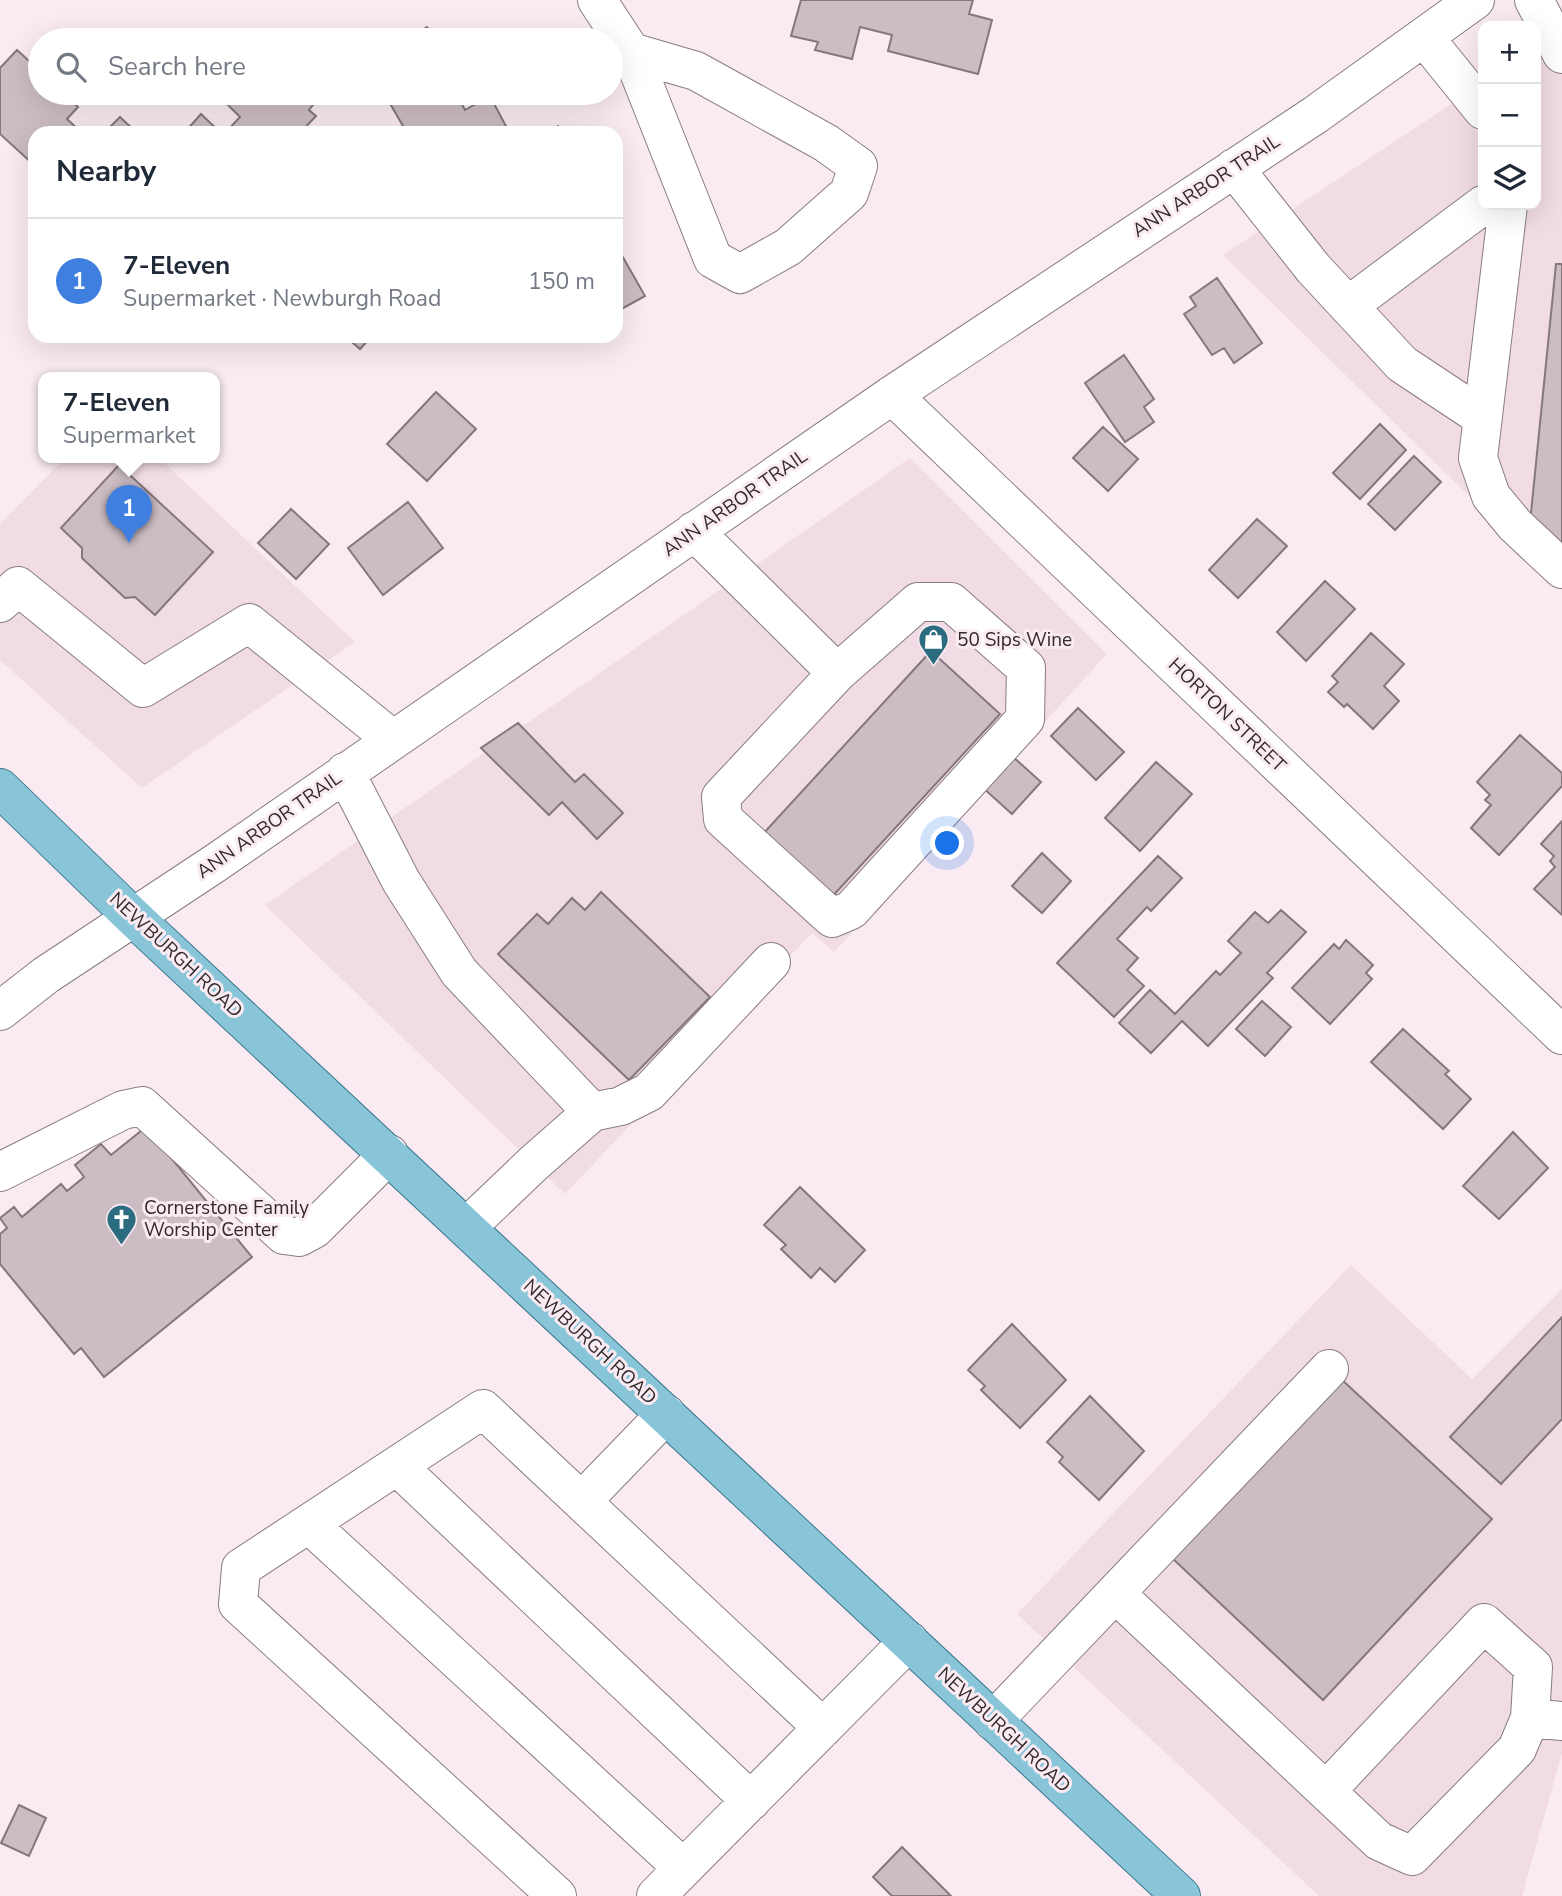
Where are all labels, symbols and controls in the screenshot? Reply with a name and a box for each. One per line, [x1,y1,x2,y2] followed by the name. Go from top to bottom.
[1478,21,1541,210] map controls
[1478,21,1541,84] button: +
[28,28,623,105] search box
[52,48,90,86] icon: search
[108,49,246,84] text: Search here
[1478,84,1541,147] button: −
[1127,128,1286,244] street label: ANN ARBOR TRAIL
[1478,147,1541,210] button: layers
[56,151,156,192] text: Nearby
[123,248,230,283] text: 7-Eleven
[72,266,86,297] text: 1
[528,266,595,297] text: 150 m
[123,283,441,314] text: Supermarket · Newburgh Road
[38,372,220,463] popup
[63,385,170,420] text: 7-Eleven
[63,420,195,451] text: Supermarket
[657,443,813,563] street label: ANN ARBOR TRAIL
[106,485,152,543] pin: 1
[917,623,951,667] shop icon: 50 Sips Wine
[957,627,1072,653] place label: 50 Sips Wine
[1162,652,1292,778] street label: HORTON STREET
[191,765,347,885] street label: ANN ARBOR TRAIL
[930,826,964,860] your location
[104,886,248,1024] street label: NEWBURGH ROAD
[144,1195,309,1243] place label: Cornerstone Family Worship Center
[104,1202,138,1246] church icon: Cornerstone Family Worship Center
[518,1273,662,1411] street label: NEWBURGH ROAD
[932,1661,1076,1799] street label: NEWBURGH ROAD

